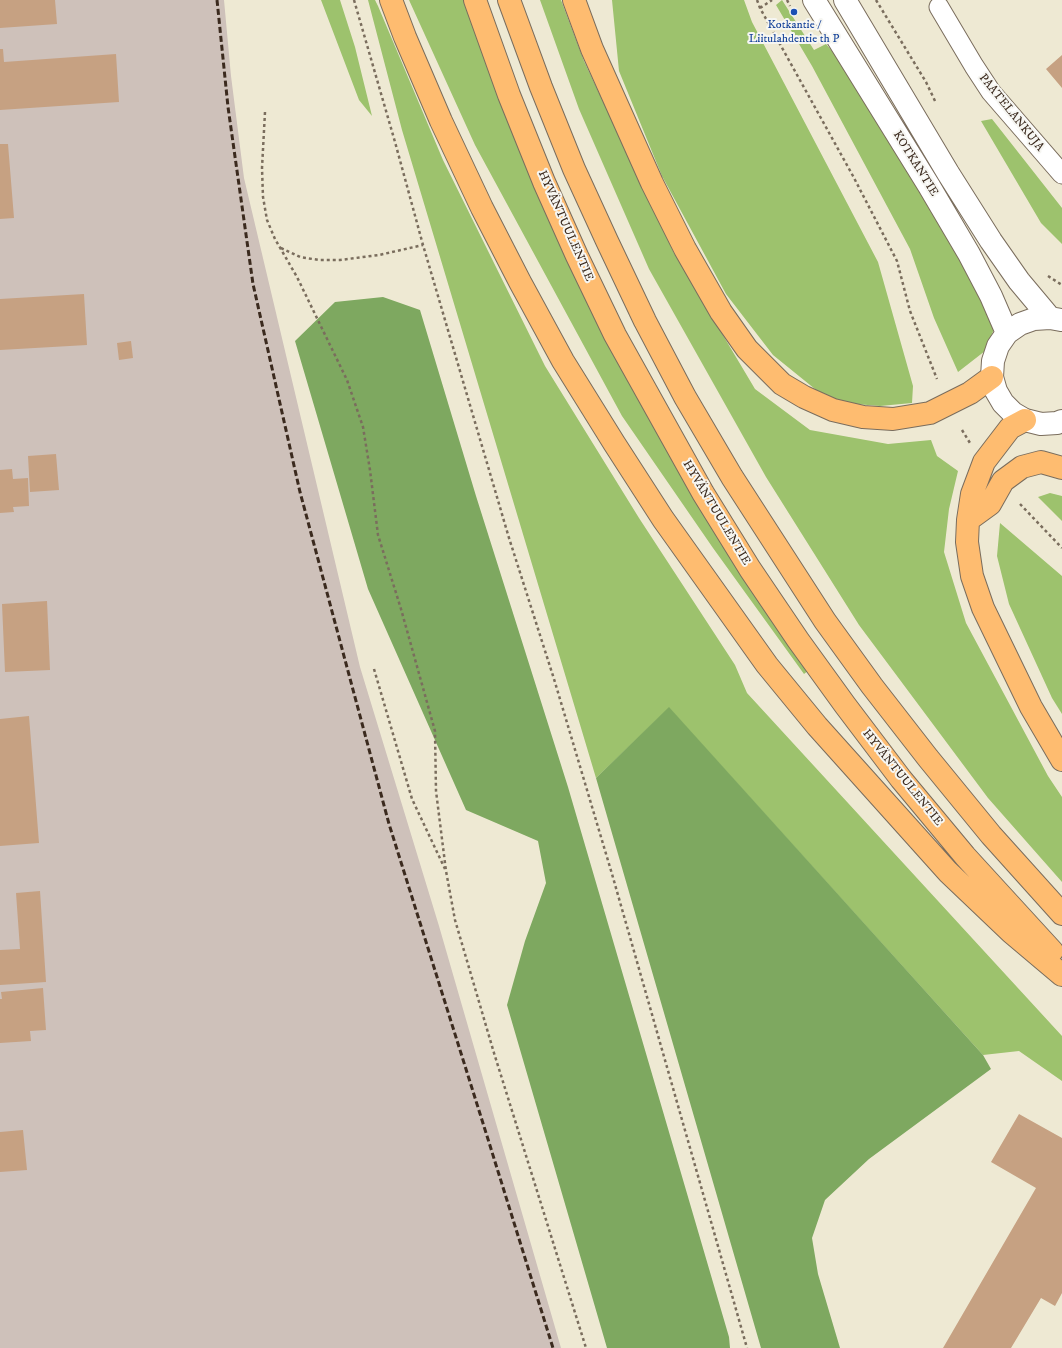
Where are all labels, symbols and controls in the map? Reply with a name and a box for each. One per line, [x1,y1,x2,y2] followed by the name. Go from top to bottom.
[789,7,799,17] marker: Kotkantie / Liitulahdentie th P
[749,19,839,47] place label: Kotkantie / Liitulahdentie th P
[975,71,1047,155] street label: PAATELANKUJA
[889,129,941,199] street label: KOTKANTIE
[534,168,596,284] street label: HYVÄNTUULENTIE
[679,458,753,568] street label: HYVÄNTUULENTIE
[859,727,945,829] street label: HYVÄNTUULENTIE

